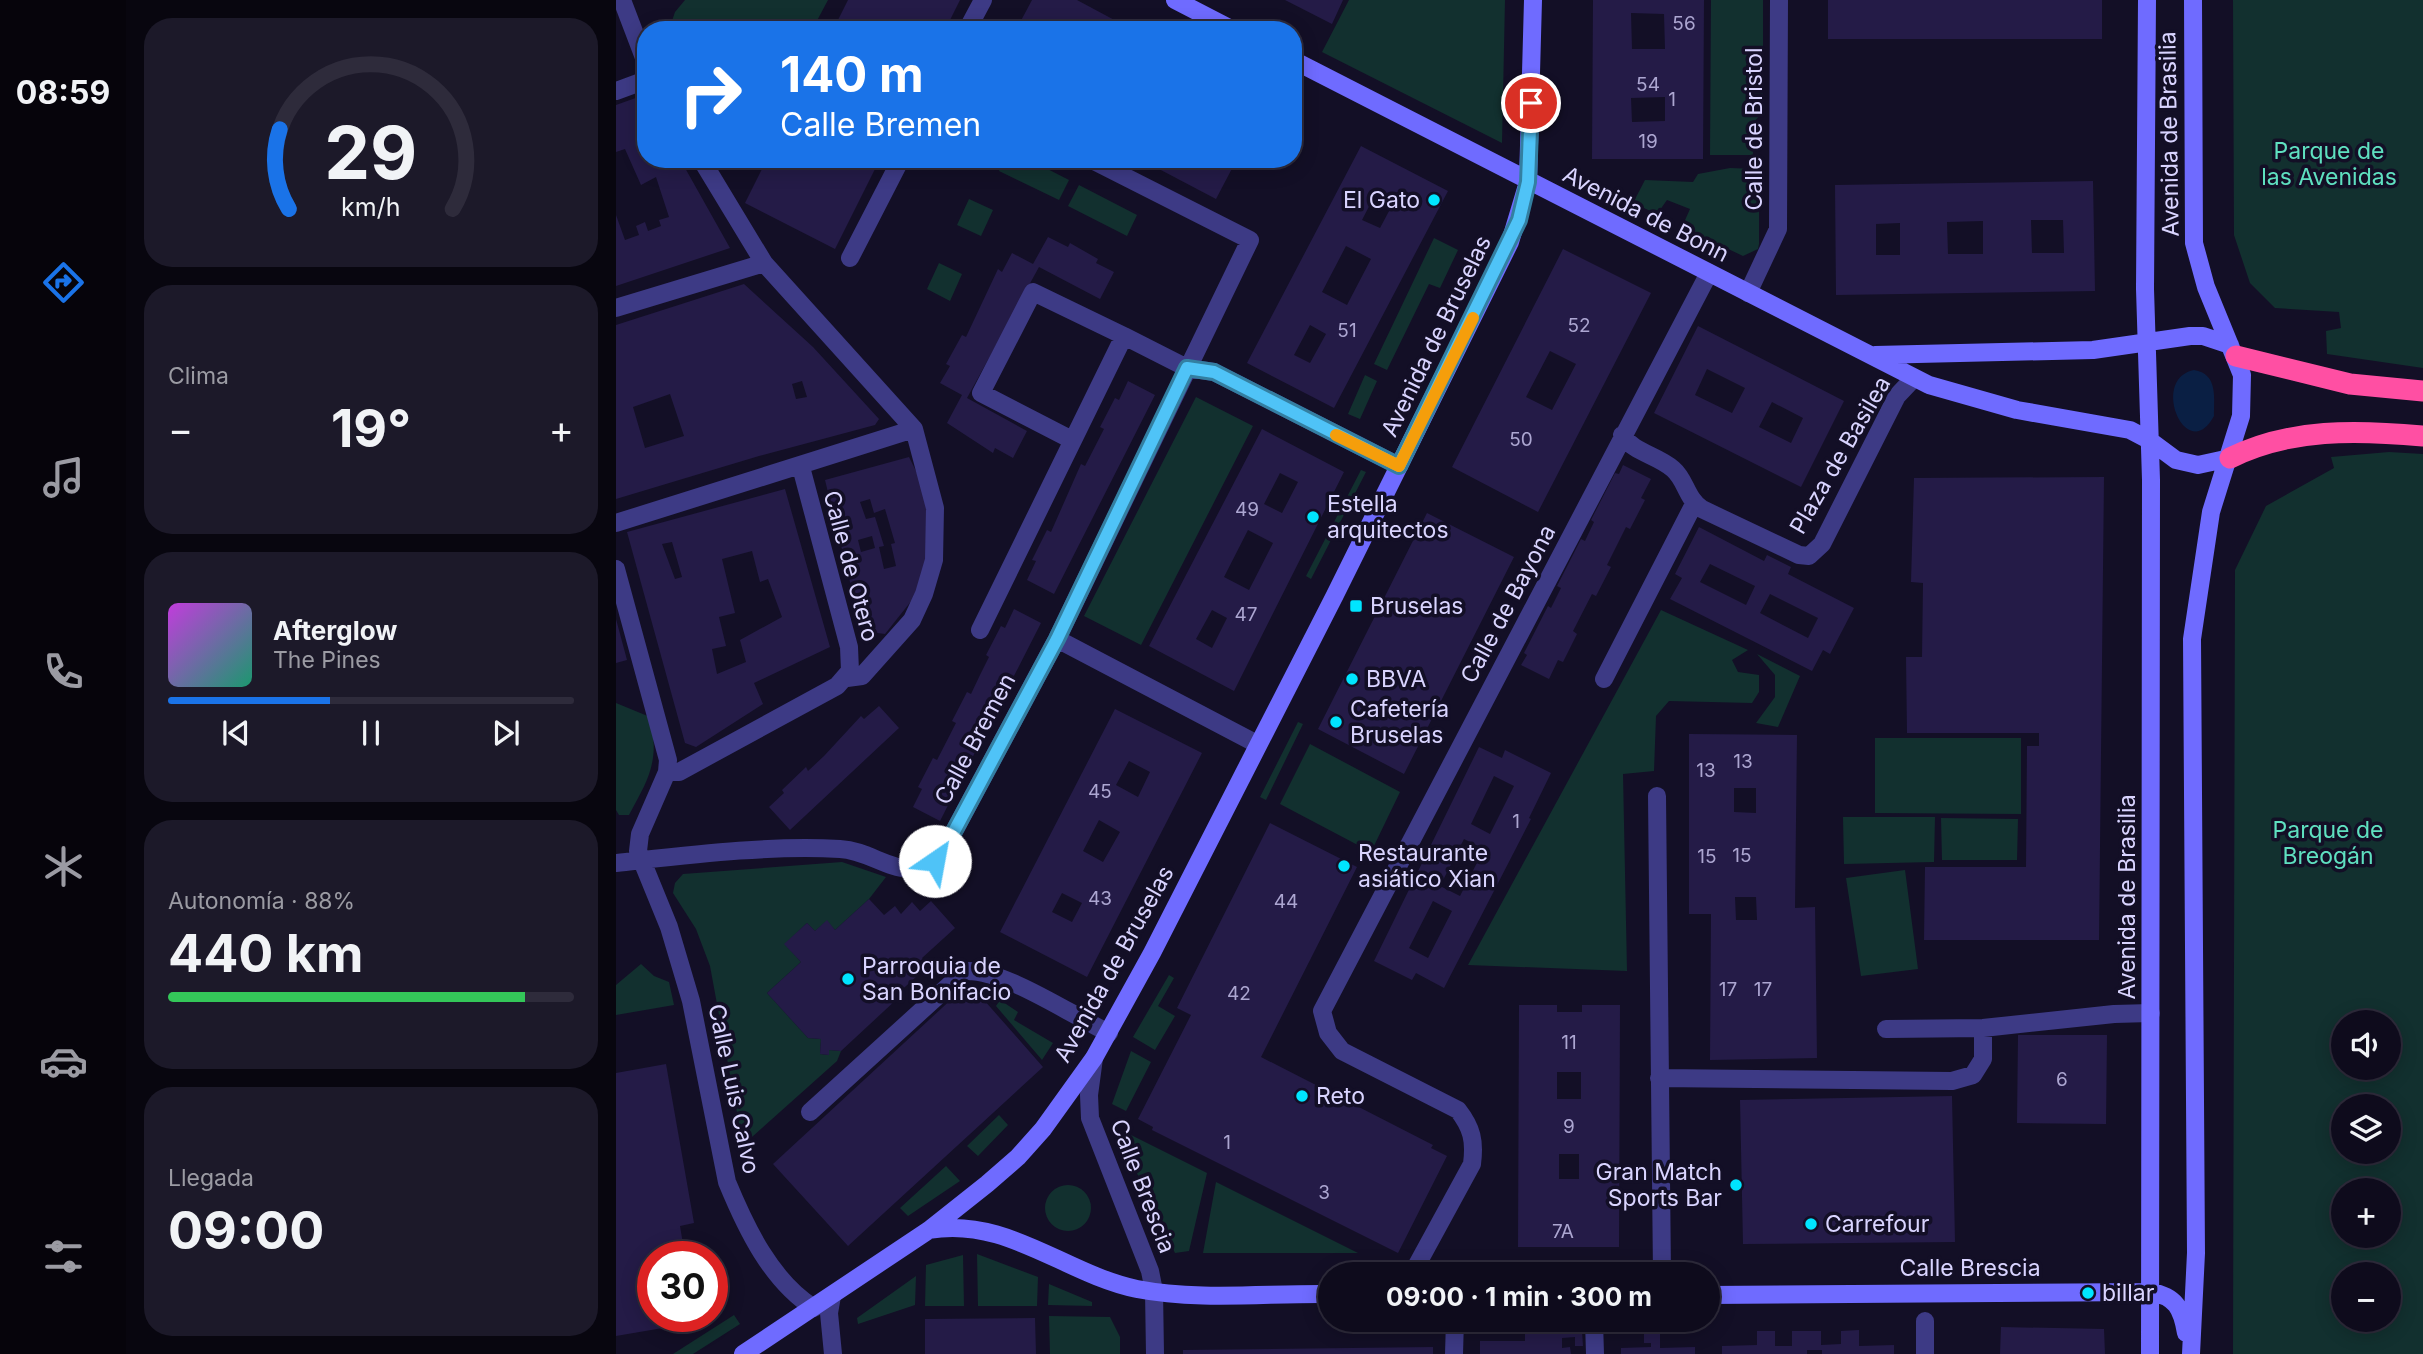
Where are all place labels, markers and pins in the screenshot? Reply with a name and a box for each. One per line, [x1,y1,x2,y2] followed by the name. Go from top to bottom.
[1501,73,1561,133] pin
[1343,186,1420,214] place label: El Gato
[1426,192,1442,208] marker: El Gato
[1327,490,1449,544] place label: Estella arquitectos
[1305,509,1321,525] marker: Estella arquitectos
[1370,592,1463,620] place label: Bruselas
[1348,598,1364,614] marker: Bruselas
[1366,665,1426,693] place label: BBVA
[1344,671,1360,687] marker: BBVA
[1350,695,1449,749] place label: Cafetería Bruselas
[1328,714,1344,730] marker: Cafetería Bruselas
[1358,839,1496,893] place label: Restaurante asiático Xian
[1336,858,1352,874] marker: Restaurante asiático Xian
[862,952,1011,1006] place label: Parroquia de San Bonifacio
[840,971,856,987] marker: Parroquia de San Bonifacio
[1316,1082,1365,1110] place label: Reto
[1294,1088,1310,1104] marker: Reto
[1595,1158,1722,1212] place label: Gran Match Sports Bar
[1728,1177,1744,1193] marker: Gran Match Sports Bar
[1825,1210,1930,1238] place label: Carrefour
[1803,1216,1819,1232] marker: Carrefour
[2102,1279,2155,1307] place label: billar
[2080,1285,2096,1301] marker: billar

